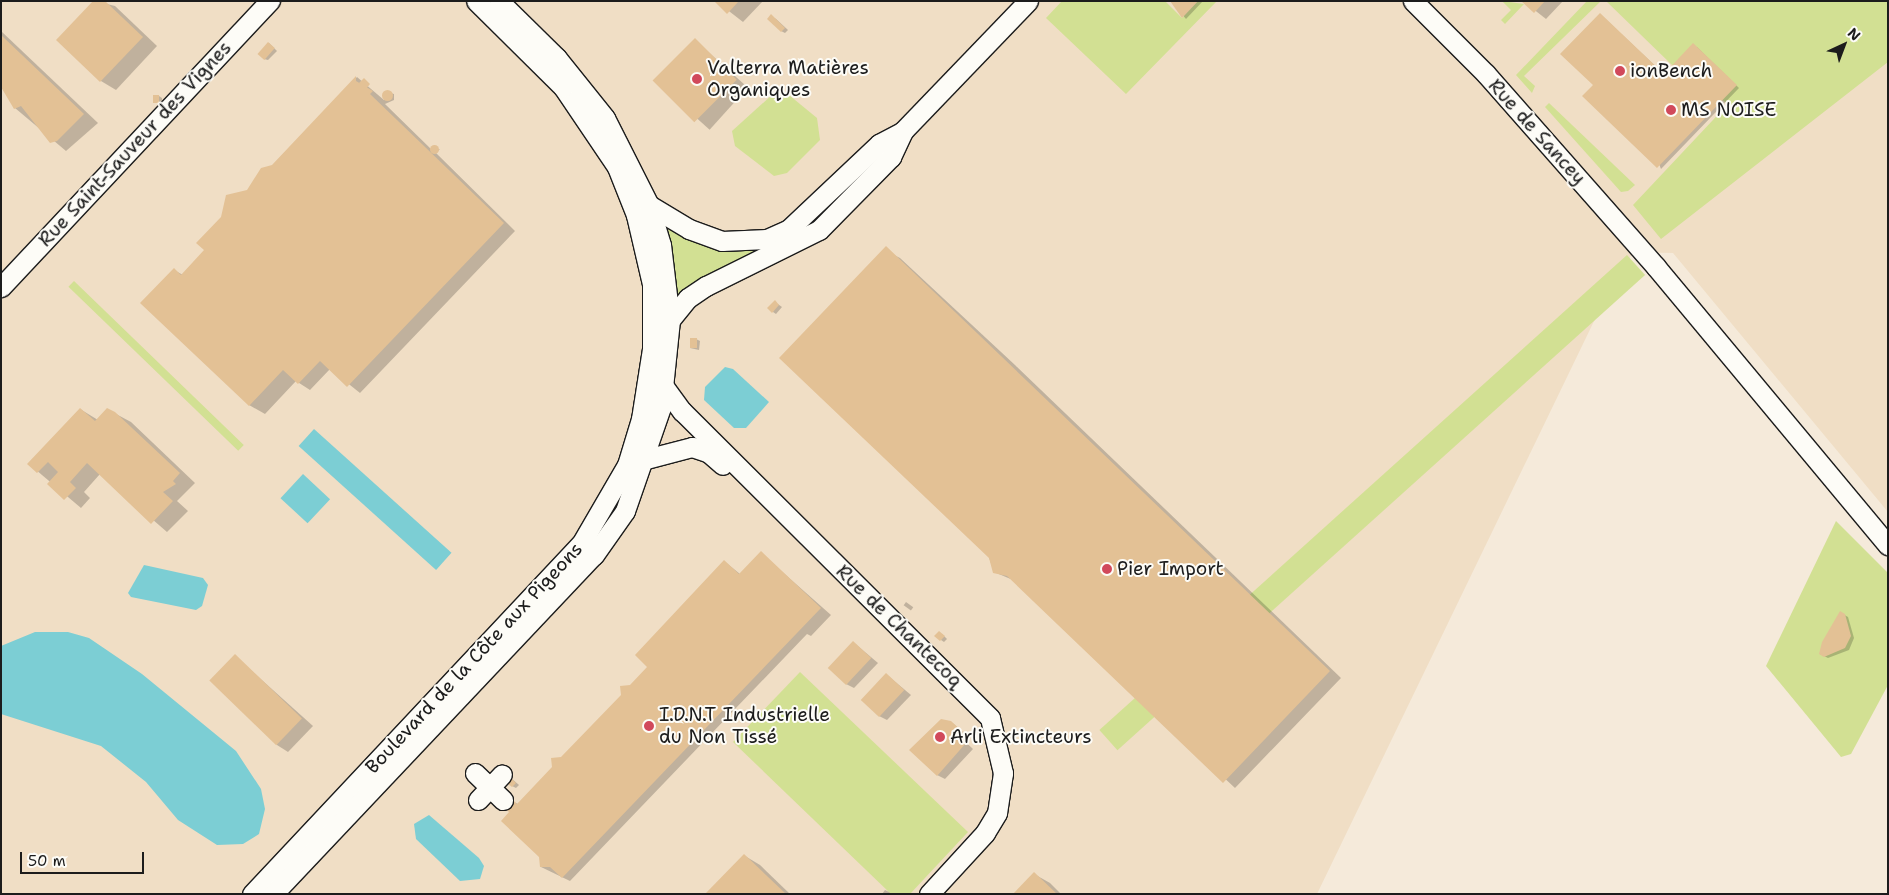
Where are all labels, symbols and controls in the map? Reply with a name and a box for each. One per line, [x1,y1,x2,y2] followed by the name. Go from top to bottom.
[1819,20,1869,70] north arrow
[1844,24,1864,44] text: N
[34,37,236,251] street label: Rue Saint-Sauveur des Vignes
[707,57,869,101] place label: Valterra Matières Organiques
[1630,60,1712,82] place label: ionBench
[1614,65,1626,77] marker: ionBench
[691,73,703,85] marker: Valterra Matières Organiques
[1484,74,1590,190] street label: Rue de Sancey
[1681,99,1776,121] place label: MS NOISE
[1665,104,1677,116] marker: MS NOISE
[361,538,587,778] street label: Boulevard de la Côte aux Pigeons
[1117,558,1224,580] place label: Pier Import
[831,560,967,692] street label: Rue de Chantecoq
[1101,563,1113,575] marker: Pier Import
[659,704,830,748] place label: I.D.N.T Industrielle du Non Tissé
[643,720,655,732] marker: I.D.N.T Industrielle du Non Tissé
[950,726,1092,748] place label: Arli Extincteurs
[934,731,946,743] marker: Arli Extincteurs
[22,842,146,874] scale bar
[28,851,66,871] text: 50 m

